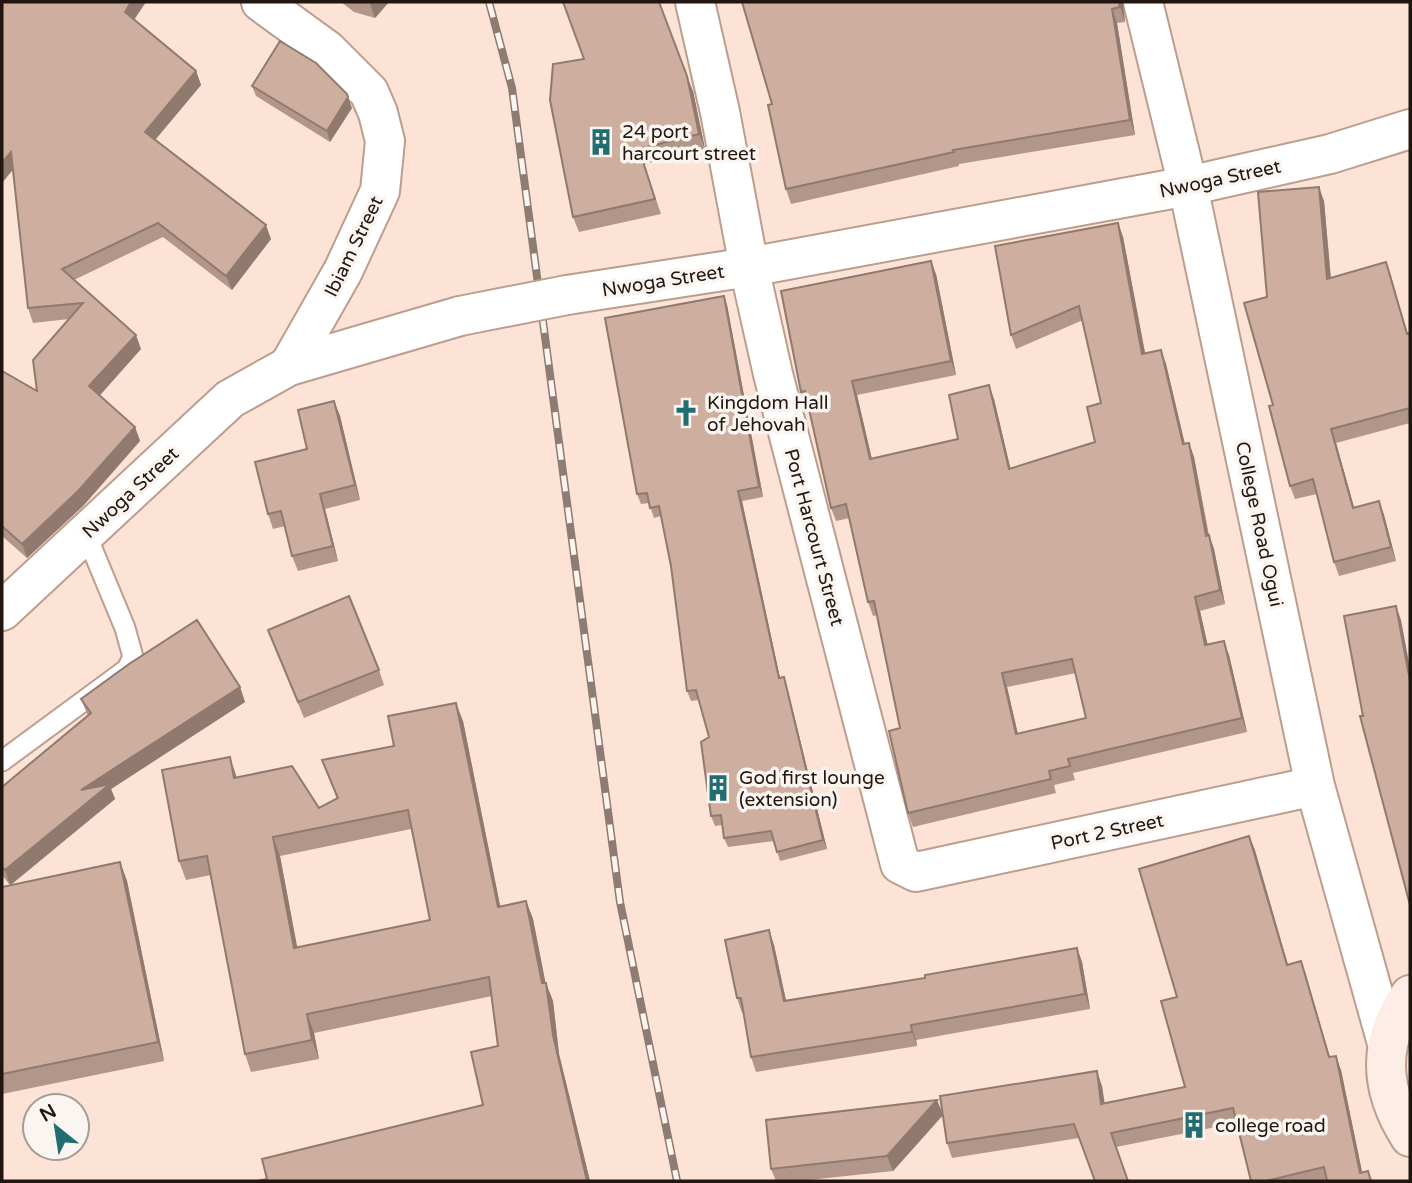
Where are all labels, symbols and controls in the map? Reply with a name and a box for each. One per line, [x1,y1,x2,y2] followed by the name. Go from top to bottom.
[622,121,756,165] place label: 24 port harcourt street
[586,127,616,157] building icon: 24 port harcourt street
[1158,155,1283,203] street label: Nwoga Street
[320,192,388,300] street label: Ibiam Street
[600,260,726,302] street label: Nwoga Street
[707,392,828,436] place label: Kingdom Hall of Jehovah
[671,398,701,428] church icon: Kingdom Hall of Jehovah
[1231,440,1287,609] street label: College Road Ogui
[78,443,183,543] street label: Nwoga Street
[780,446,848,628] street label: Port Harcourt Street
[739,767,885,811] place label: God first lounge (extension)
[703,773,733,803] building icon: God first lounge (extension)
[1049,809,1166,855] street label: Port 2 Street
[21,1092,91,1162] north arrow
[36,1100,60,1126] text: N
[1179,1110,1209,1140] building icon: college road
[1215,1115,1326,1137] place label: college road

